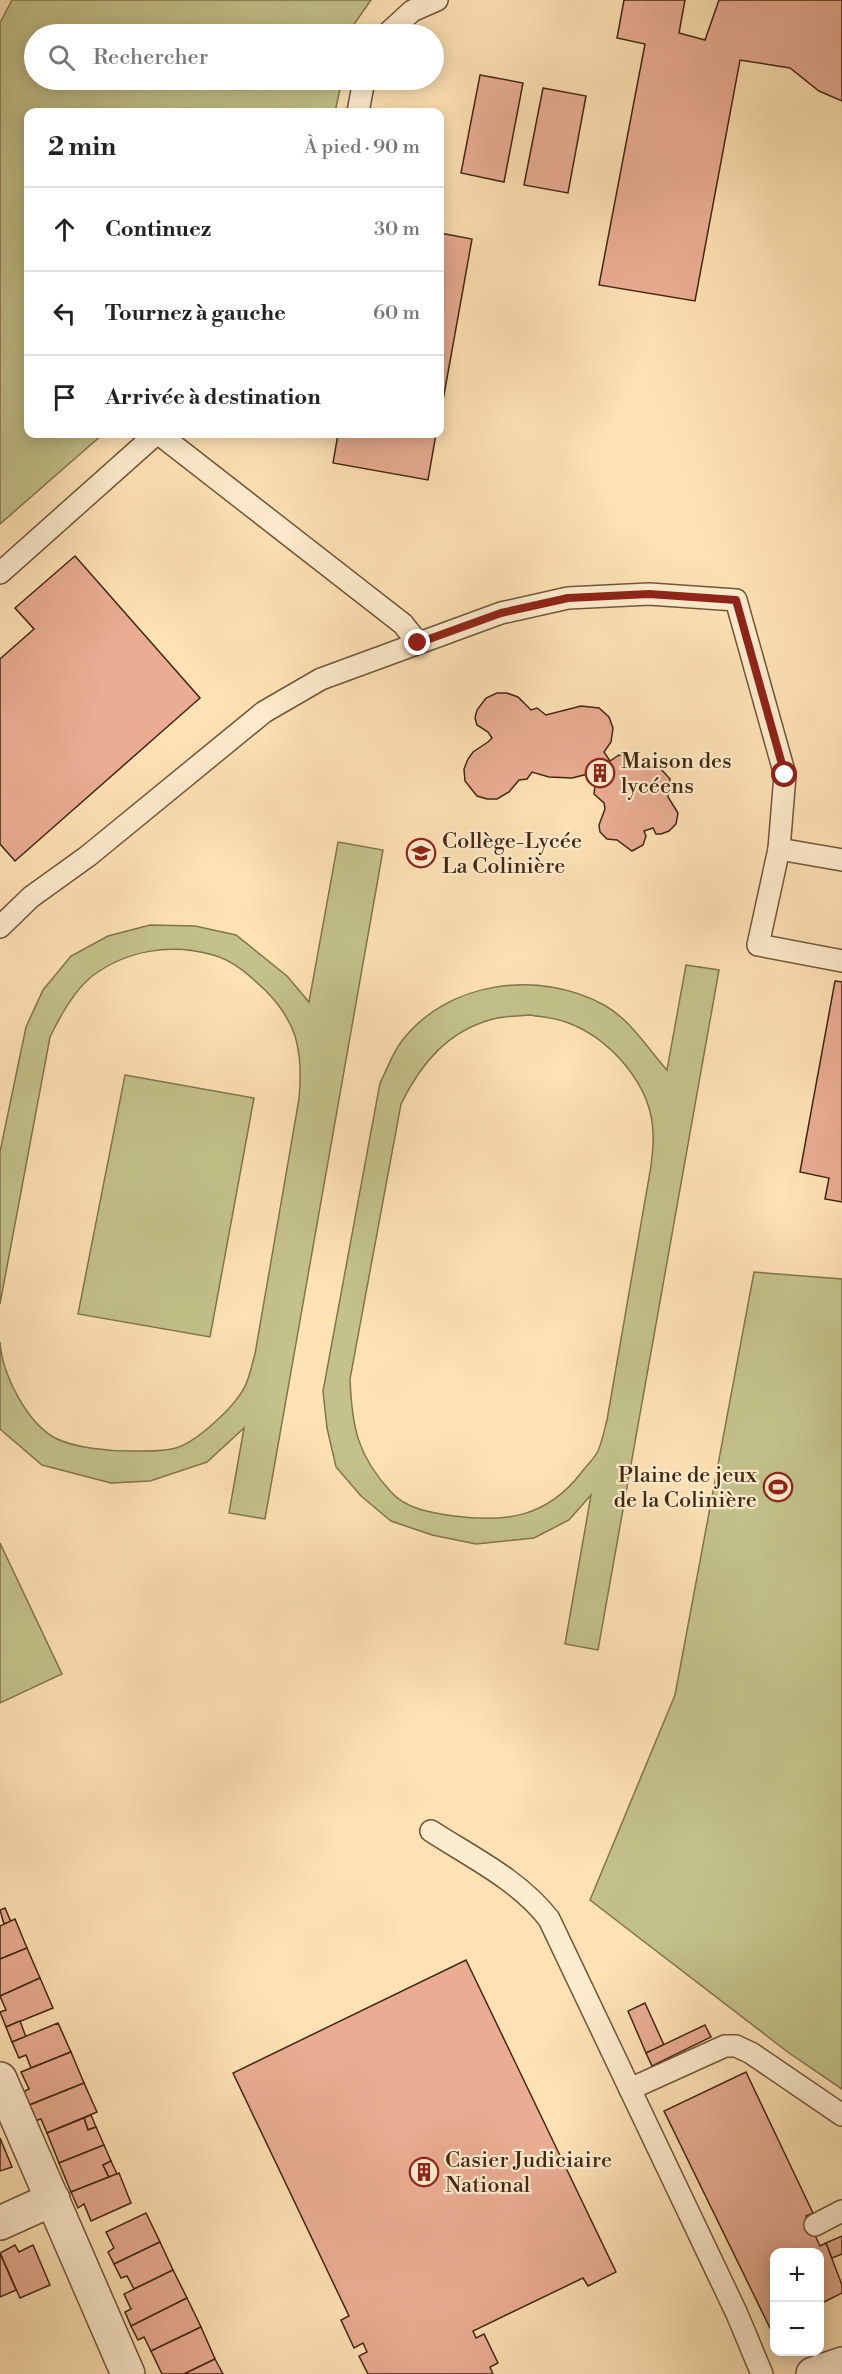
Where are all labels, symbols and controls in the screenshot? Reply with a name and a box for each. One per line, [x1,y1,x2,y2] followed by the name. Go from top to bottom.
[24,24,444,90] search box
[45,41,78,74] icon: search
[93,44,208,71] text: Rechercher
[48,131,116,163] text: 2 min
[304,135,420,160] text: À pied · 90 m
[48,213,81,246] icon: ahead
[105,216,211,243] text: Continuez
[374,217,420,242] text: 30 m
[48,297,81,330] icon: left
[105,300,286,327] text: Tournez à gauche
[373,301,420,326] text: 60 m
[48,381,81,414] icon: arrive
[105,384,321,411] text: Arrivée à destination
[404,629,430,655] route end
[621,748,732,800] place label: Maison des lycéens
[584,757,616,789] building icon: Maison des lycéens
[771,761,797,787] route start
[442,828,582,880] place label: Collège-Lycée La Colinière
[405,837,437,869] school or university icon: Collège-Lycée La Colinière
[614,1462,758,1514] place label: Plaine de jeux de la Colinière
[762,1471,794,1503] sports icon: Plaine de jeux de la Colinière
[445,2147,612,2199] place label: Casier Judiciaire National
[408,2156,440,2188] building icon: Casier Judiciaire National
[770,2248,824,2356] map controls
[770,2248,824,2302] button: +
[770,2302,824,2356] button: −

